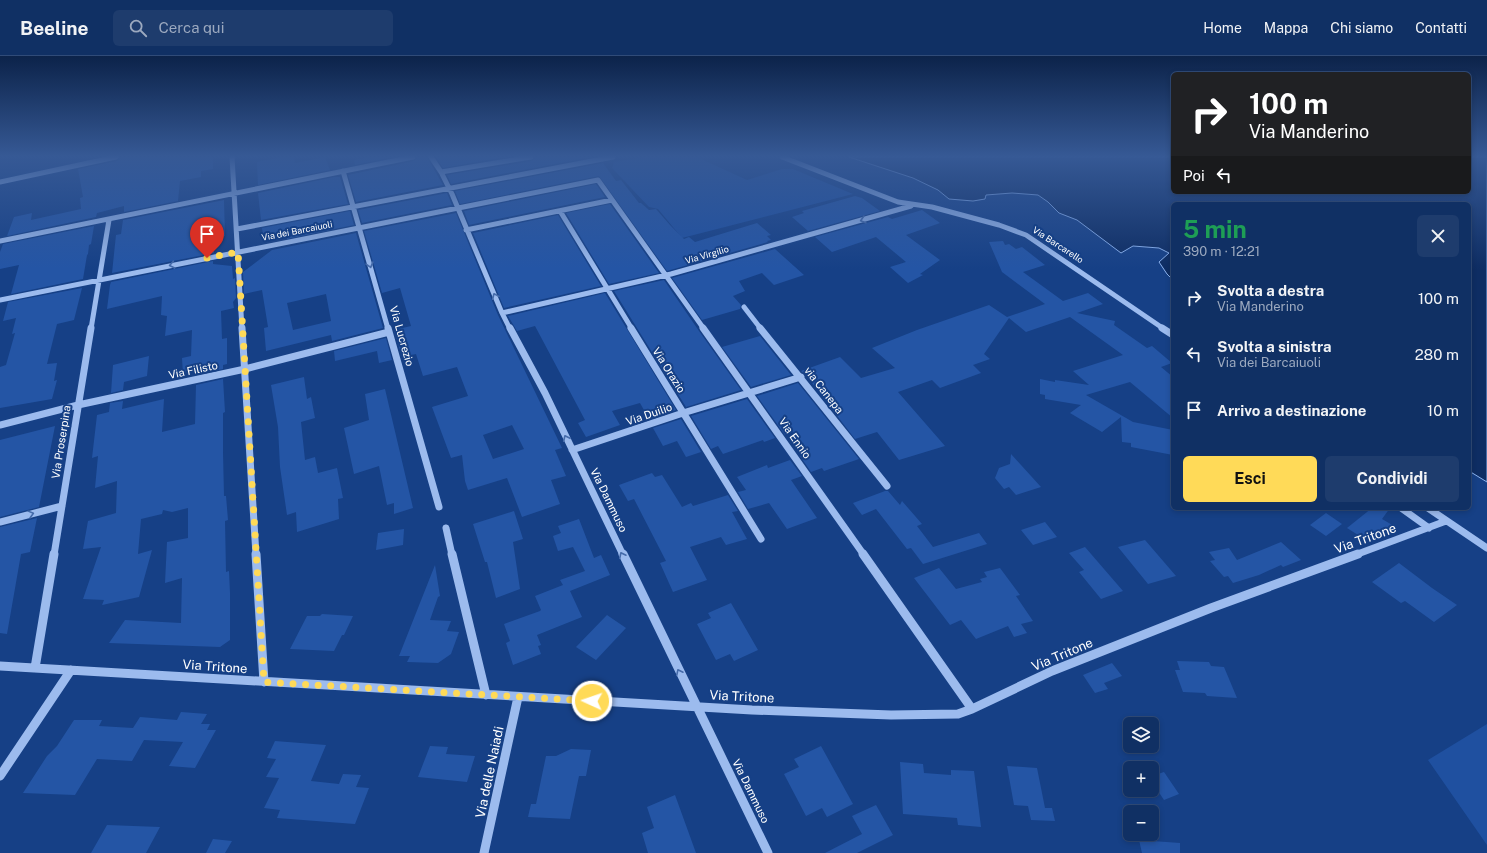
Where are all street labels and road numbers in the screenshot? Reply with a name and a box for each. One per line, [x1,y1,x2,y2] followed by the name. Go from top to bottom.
[261,218,333,243] street label: Via dei Barcaiuoli
[1031,224,1086,265] street label: Via Barcarello
[684,243,730,266] street label: Via Virgilio
[388,305,416,367] street label: Via Lucrezio
[650,345,688,395] street label: Via Orazio
[167,359,219,381] street label: Via Filisto
[802,364,846,416] street label: via Canepa
[624,401,674,427] street label: Via Duilio
[49,404,73,480] street label: Via Proserpina
[777,415,813,461] street label: Via Ennio
[588,466,630,534] street label: Via Dammuso
[1332,520,1398,557] street label: Via Tritone
[1029,635,1095,674] street label: Via Tritone
[182,657,248,676] street label: Via Tritone
[709,687,775,706] street label: Via Tritone
[472,725,507,819] street label: Via delle Naiadi
[730,757,772,825] street label: Via Dammuso

